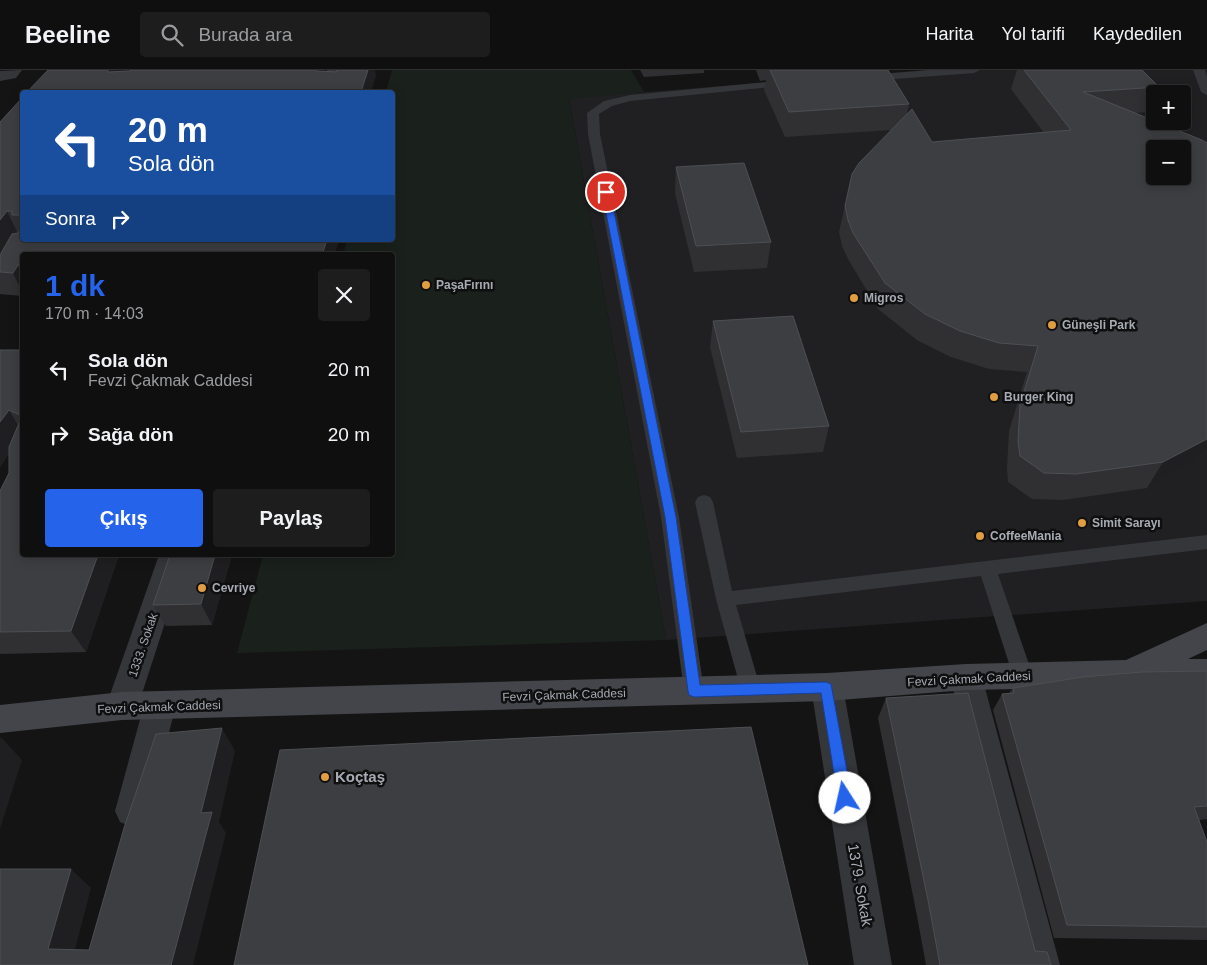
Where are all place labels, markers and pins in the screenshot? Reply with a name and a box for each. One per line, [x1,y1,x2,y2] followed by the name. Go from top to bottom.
[585,171,627,213] pin
[436,278,493,292] place label: PaşaFırını
[420,279,432,291] marker: PaşaFırını
[864,291,904,305] place label: Migros
[848,292,860,304] marker: Migros
[1062,318,1136,332] place label: Güneşli Park
[1046,319,1058,331] marker: Güneşli Park
[1004,390,1073,404] place label: Burger King
[988,391,1000,403] marker: Burger King
[1092,516,1161,530] place label: Simit Sarayı
[1076,517,1088,529] marker: Simit Sarayı
[990,529,1062,543] place label: CoffeeMania
[974,530,986,542] marker: CoffeeMania
[212,581,256,595] place label: Cevriye
[196,582,208,594] marker: Cevriye
[335,768,385,785] place label: Koçtaş
[319,771,331,783] marker: Koçtaş

